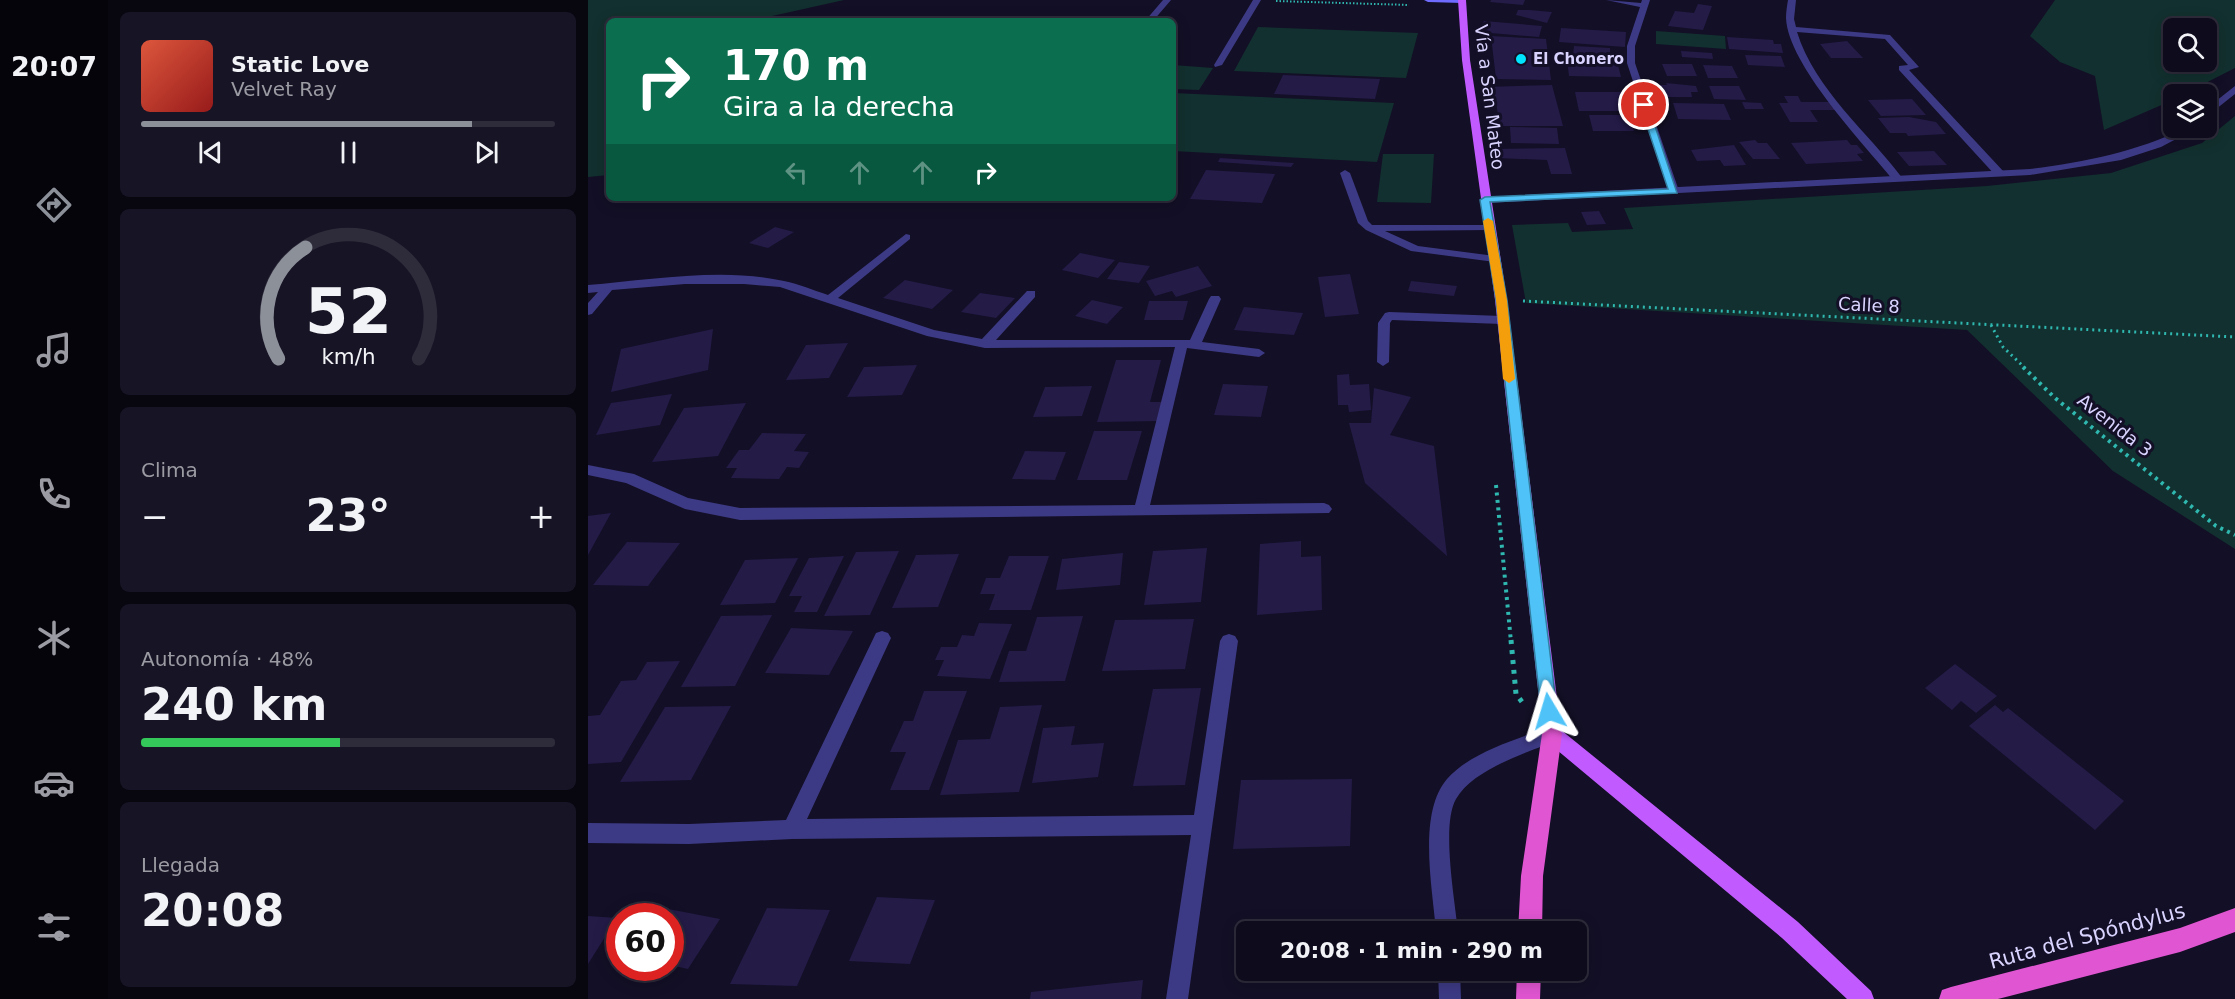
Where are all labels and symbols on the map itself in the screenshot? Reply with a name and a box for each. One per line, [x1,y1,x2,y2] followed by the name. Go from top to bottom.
[1471,23,1509,171] street label: Vía a San Mateo
[1533,50,1624,68] place label: El Chonero
[1514,52,1528,66] marker: El Chonero
[1618,79,1669,130] pin
[1838,293,1900,317] street label: Calle 8
[2073,389,2157,461] street label: Avenida 3
[1517,679,1581,743] position arrow
[1986,898,2188,974] street label: Ruta del Spóndylus
[606,903,684,981] speed limit sign: 60

